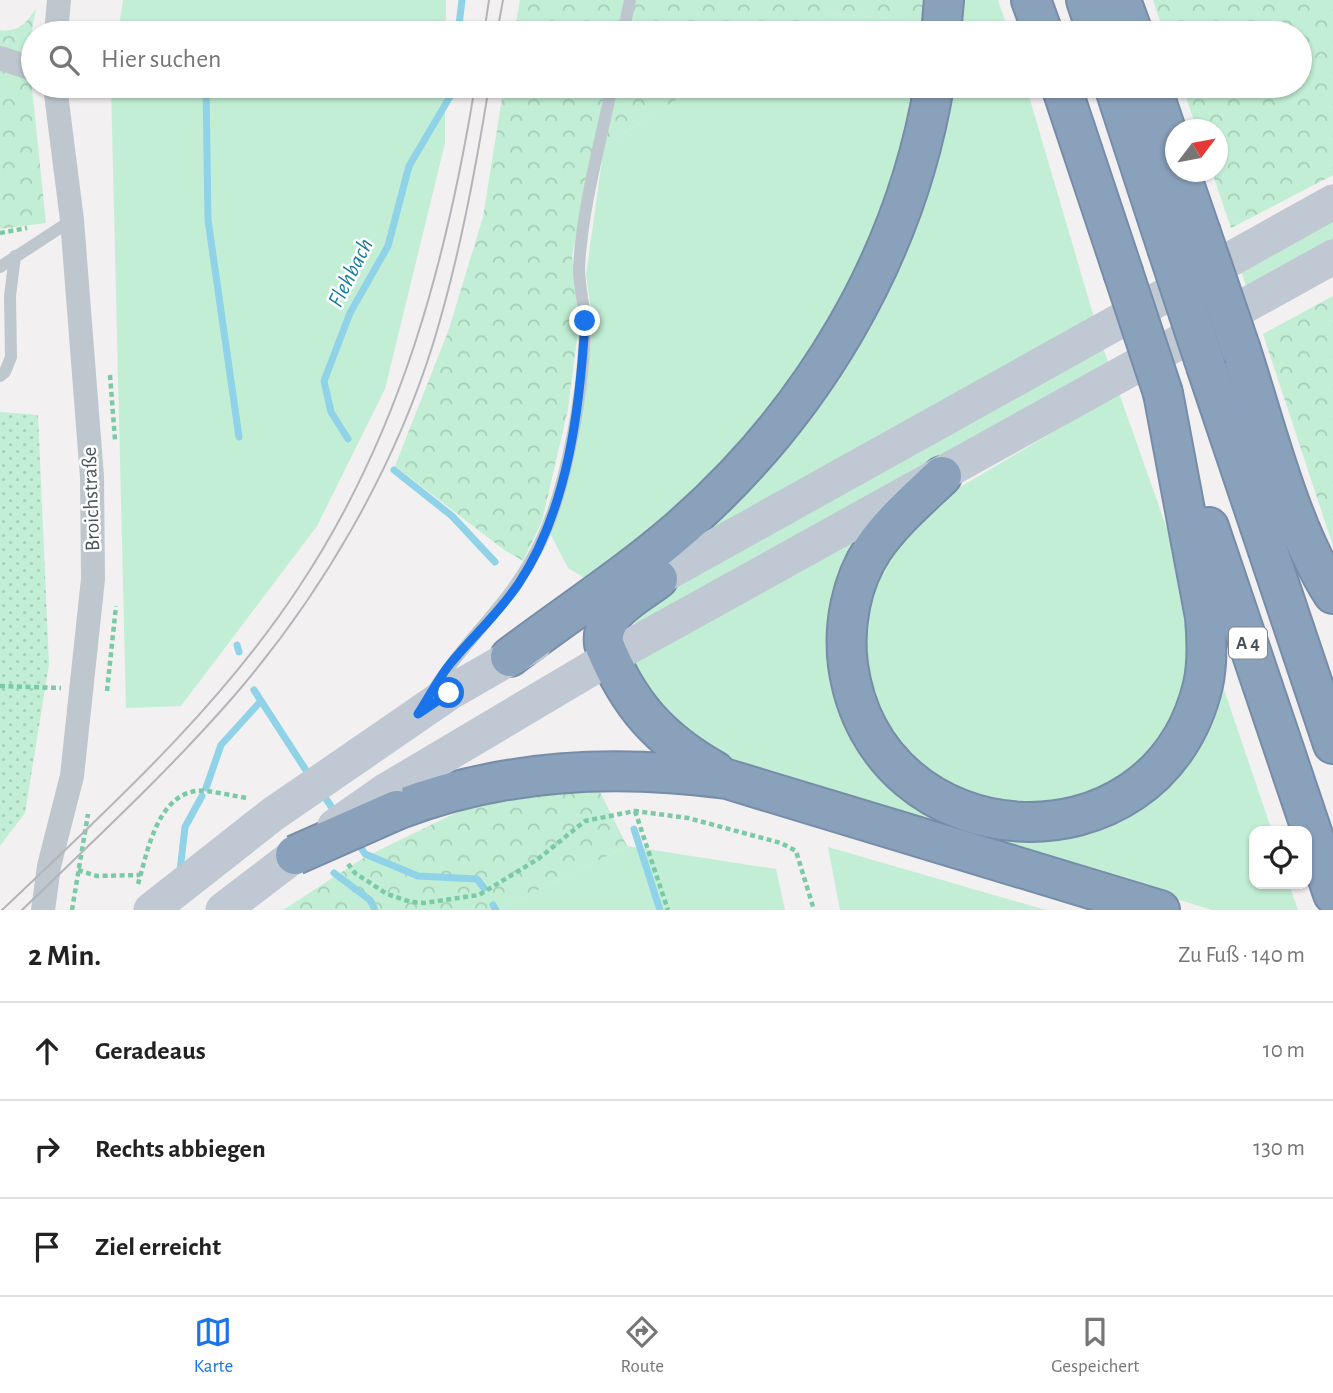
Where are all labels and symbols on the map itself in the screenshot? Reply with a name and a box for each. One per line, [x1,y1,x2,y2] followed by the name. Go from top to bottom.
[1165,119,1228,182] north arrow
[324,235,378,311] water label: Flehbach
[569,305,600,336] route end
[79,447,103,551] street label: Broichstraße
[1229,628,1267,658] road number: A 4
[433,677,464,708] route start

